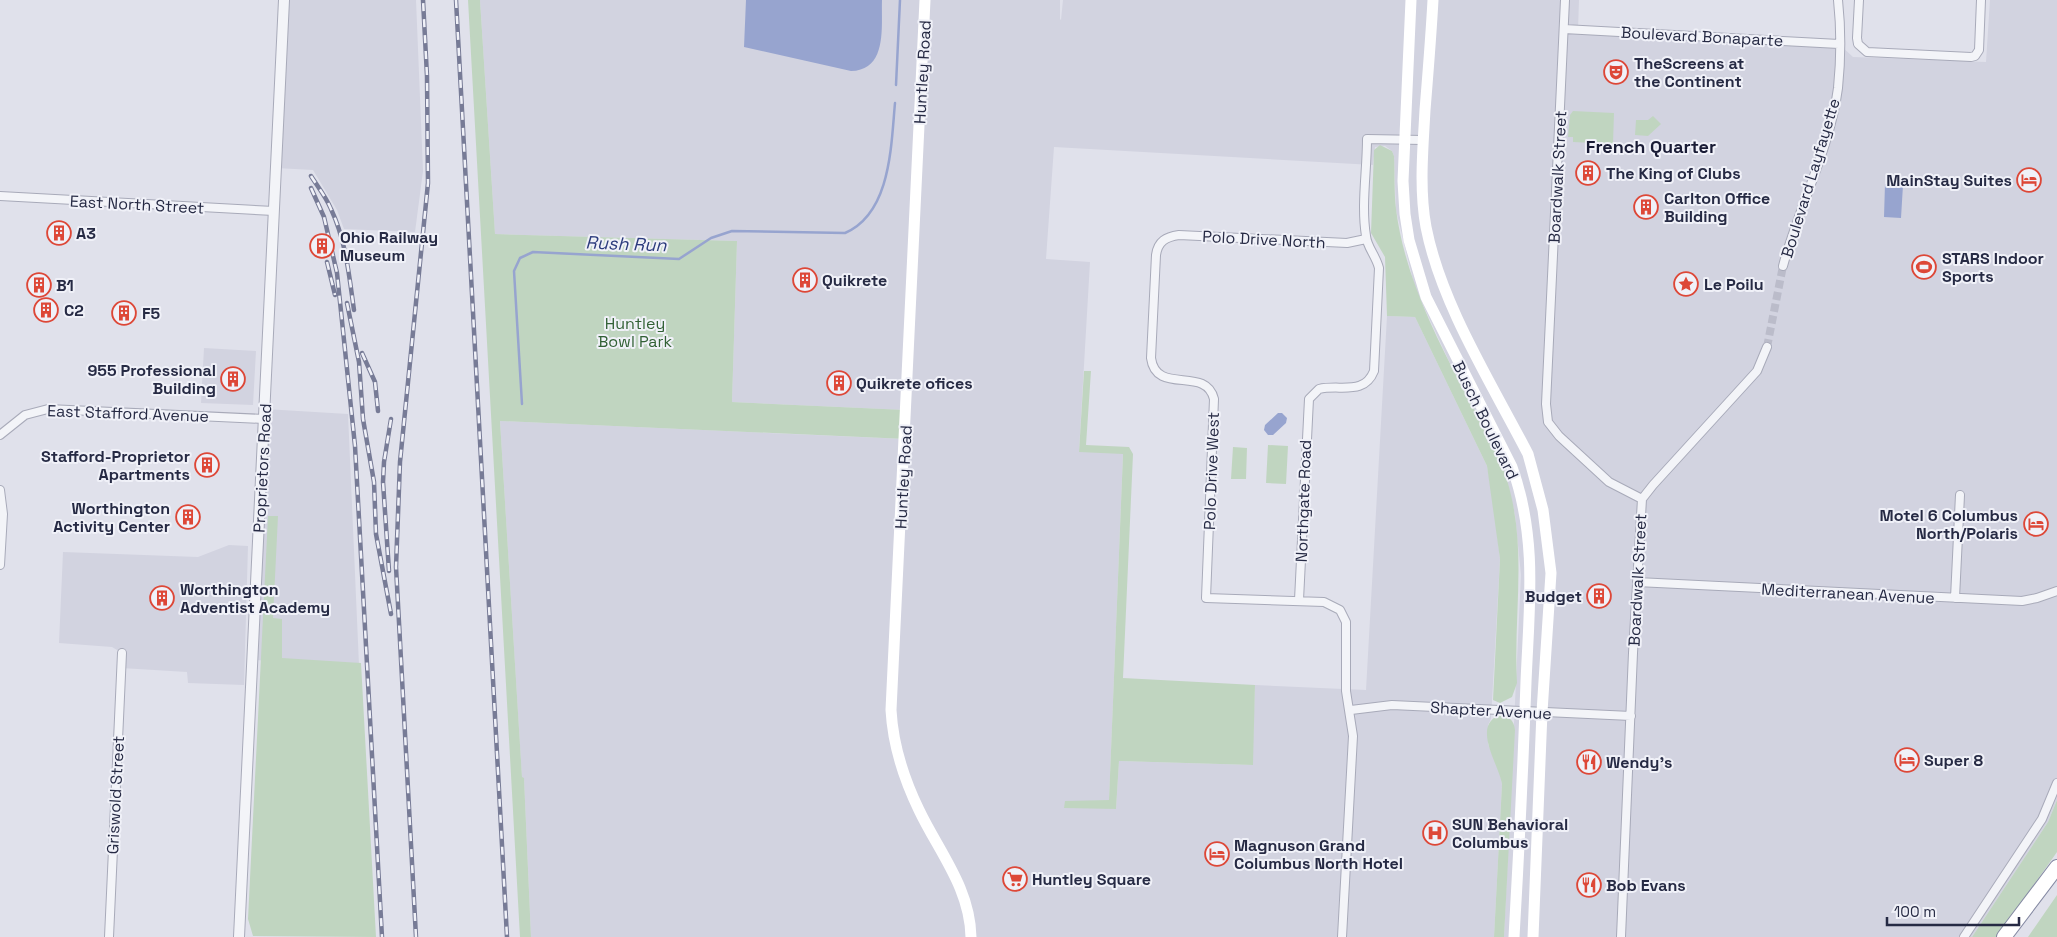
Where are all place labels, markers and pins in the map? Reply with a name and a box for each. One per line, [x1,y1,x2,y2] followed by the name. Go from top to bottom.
[1634,53,1744,92] place label: TheScreens at the Continent
[1603,59,1629,85] theatre icon: TheScreens at the Continent
[1575,160,1601,186] building icon: The King of Clubs
[1606,163,1741,184] place label: The King of Clubs
[2016,167,2042,193] hotel icon: MainStay Suites
[1886,170,2012,191] place label: MainStay Suites
[1664,188,1770,227] place label: Carlton Office Building
[1633,194,1659,220] building icon: Carlton Office Building
[46,220,72,246] building icon: A3
[76,223,96,244] place label: A3
[340,227,438,266] place label: Ohio Railway Museum
[309,233,335,259] building icon: Ohio Railway Museum
[1942,248,2044,287] place label: STARS Indoor Sports
[1911,254,1937,280] sports icon: STARS Indoor Sports
[792,267,818,293] building icon: Quikrete
[822,270,887,291] place label: Quikrete
[1673,271,1699,297] place icon: Le Poilu
[26,272,52,298] building icon: B1
[1704,274,1764,295] place label: Le Poilu
[56,275,74,296] place label: B1
[33,297,59,323] building icon: C2
[64,300,84,321] place label: C2
[111,300,137,326] building icon: F5
[142,303,161,324] place label: F5
[87,360,216,399] place label: 955 Professional Building
[220,366,246,392] building icon: 955 Professional Building
[826,370,852,396] building icon: Quikrete ofices
[856,373,973,394] place label: Quikrete ofices
[41,446,190,485] place label: Stafford-Proprietor Apartments
[194,452,220,478] building icon: Stafford-Proprietor Apartments
[53,498,170,537] place label: Worthington Activity Center
[175,504,201,530] building icon: Worthington Activity Center
[1880,505,2018,544] place label: Motel 6 Columbus North/Polaris
[2023,511,2049,537] hotel icon: Motel 6 Columbus North/Polaris
[180,579,330,618] place label: Worthington Adventist Academy
[1586,583,1612,609] building icon: Budget
[149,585,175,611] building icon: Worthington Adventist Academy
[1525,586,1582,607] place label: Budget
[1894,747,1920,773] hotel icon: Super 8
[1576,749,1602,775] restaurant icon: Wendy's
[1924,750,1983,771] place label: Super 8
[1606,752,1672,773] place label: Wendy's
[1452,814,1568,853] place label: SUN Behavioral Columbus
[1422,820,1448,846] hospital icon: SUN Behavioral Columbus
[1234,835,1403,874] place label: Magnuson Grand Columbus North Hotel
[1204,841,1230,867] hotel icon: Magnuson Grand Columbus North Hotel
[1002,866,1028,892] supermarket icon: Huntley Square
[1032,869,1151,890] place label: Huntley Square
[1576,872,1602,898] restaurant icon: Bob Evans
[1606,875,1686,896] place label: Bob Evans

